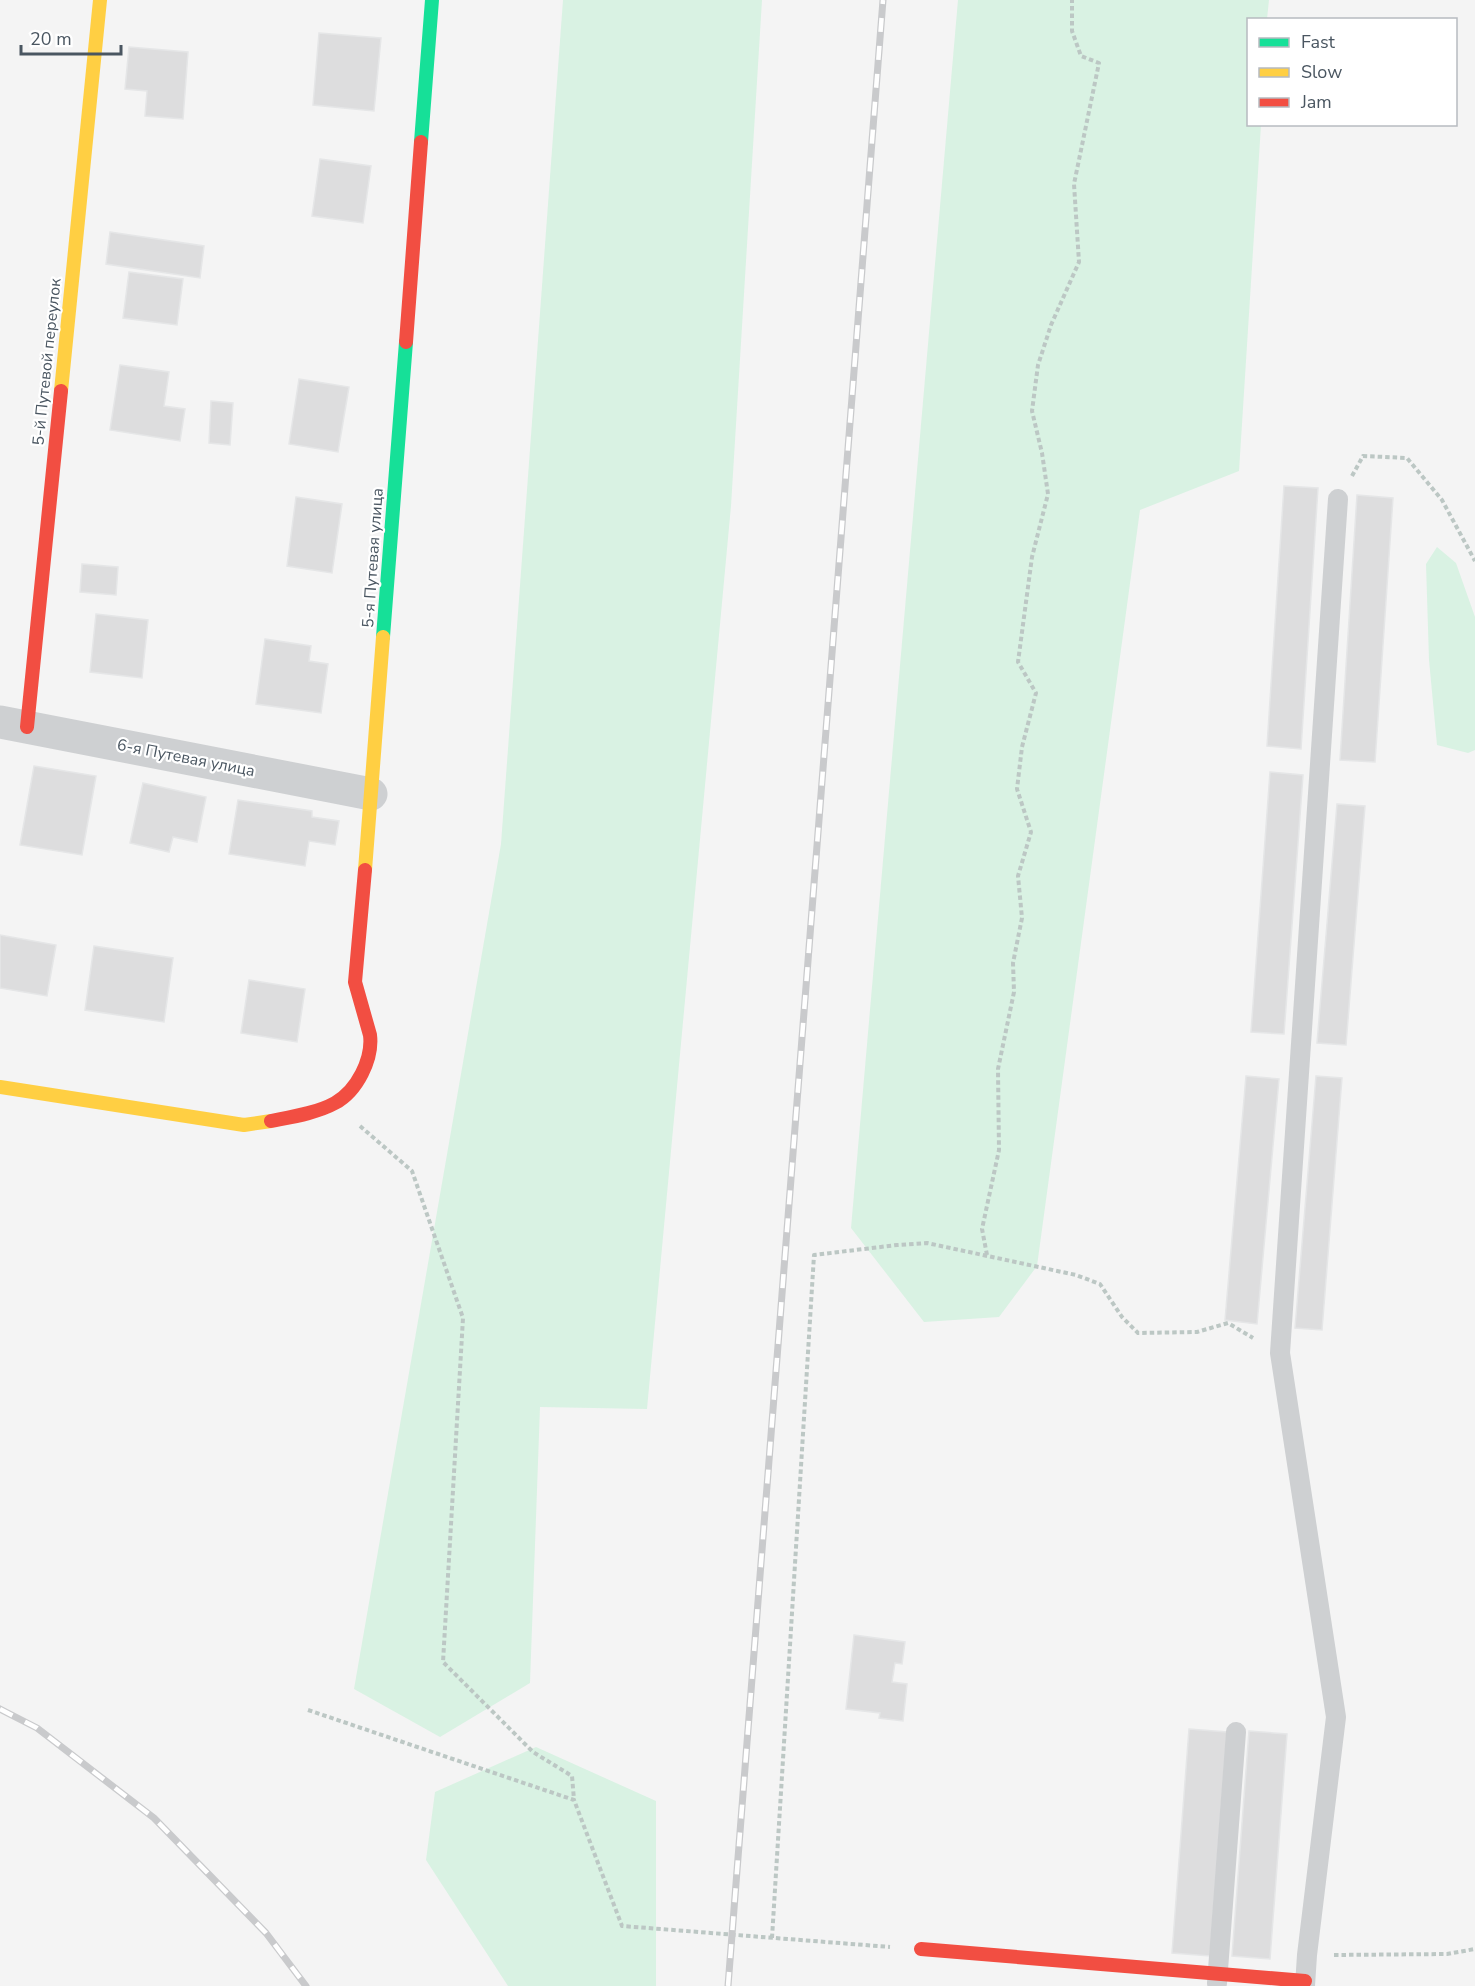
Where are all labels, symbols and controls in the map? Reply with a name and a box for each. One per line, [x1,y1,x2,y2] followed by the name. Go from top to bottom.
[21,18,122,56] scale bar
[1247,18,1457,126] legend
[30,27,72,51] text: 20 m
[1301,30,1336,54] text: Fast
[1301,60,1342,84] text: Slow
[1300,90,1332,114] text: Jam
[27,277,67,447] street label: 5-й Путевой переулок
[357,487,389,629] street label: 5-я Путевая улица
[115,734,257,782] street label: 6-я Путевая улица

